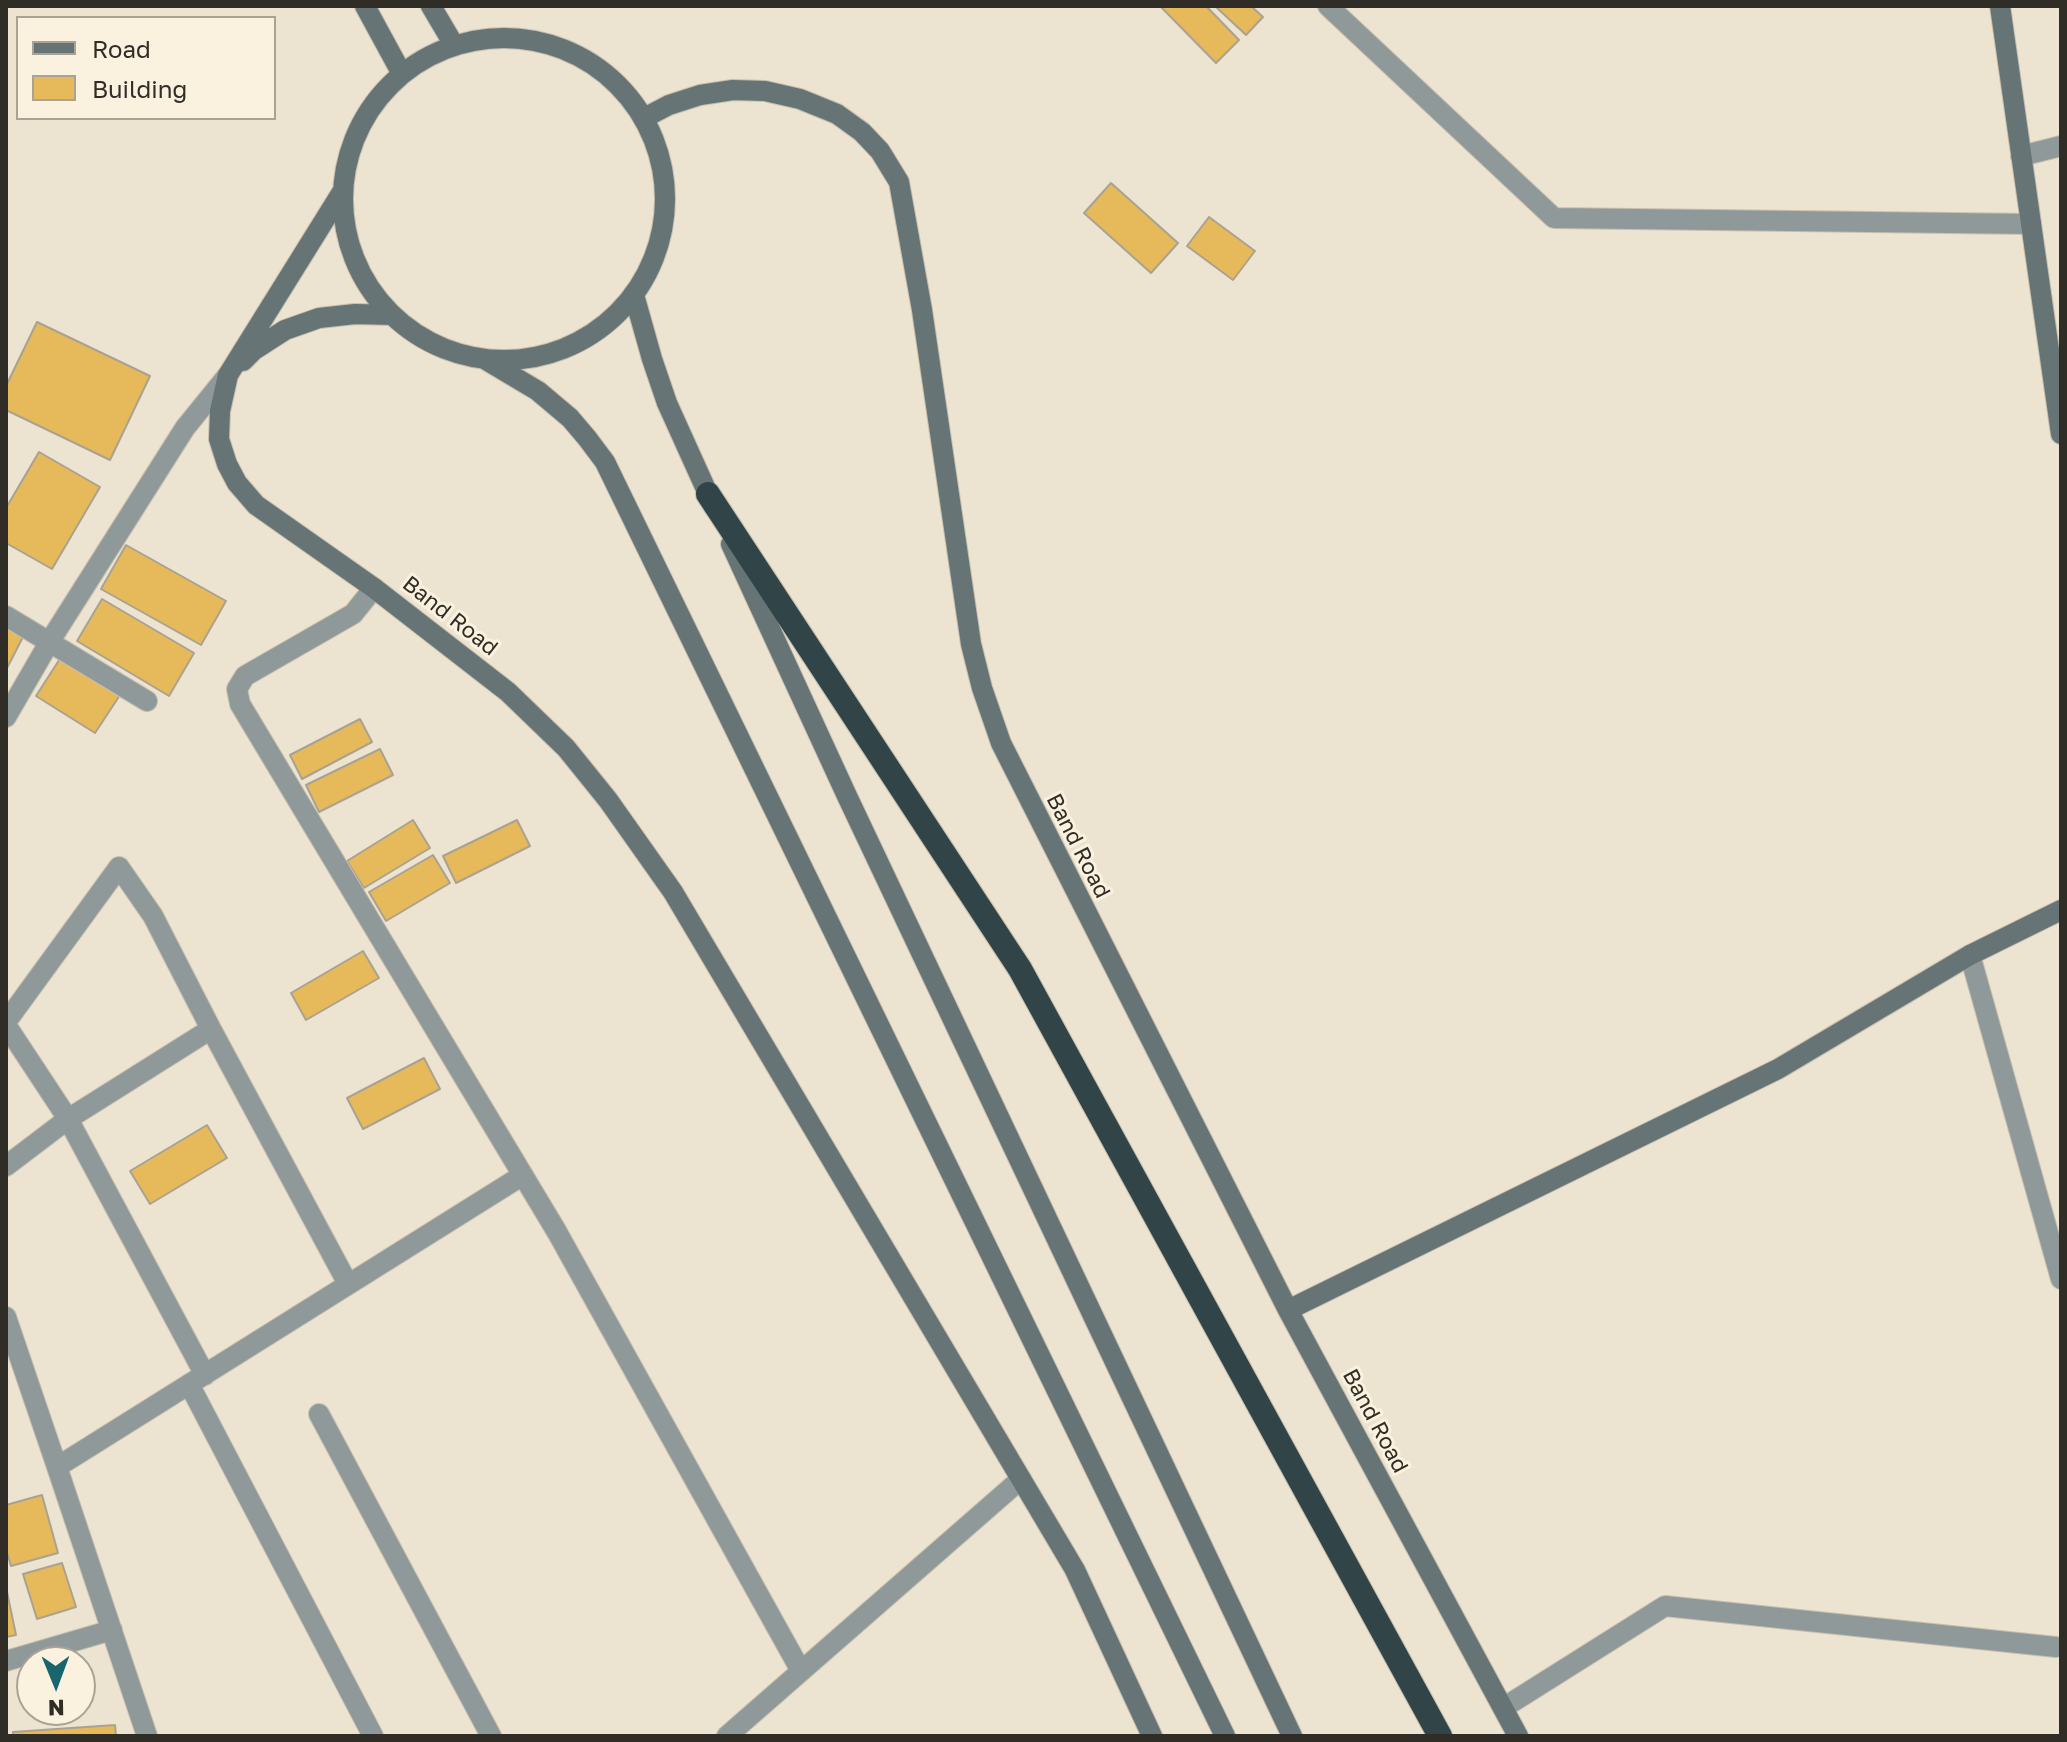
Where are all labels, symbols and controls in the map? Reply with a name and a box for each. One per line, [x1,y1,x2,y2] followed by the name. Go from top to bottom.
[16,16,276,120] legend
[92,34,151,63] text: Road
[92,74,187,103] text: Building
[397,571,503,661] street label: Band Road
[1040,789,1116,903] street label: Band Road
[1337,1365,1413,1477] street label: Band Road
[16,1646,96,1726] north arrow
[48,1695,65,1722] text: N

